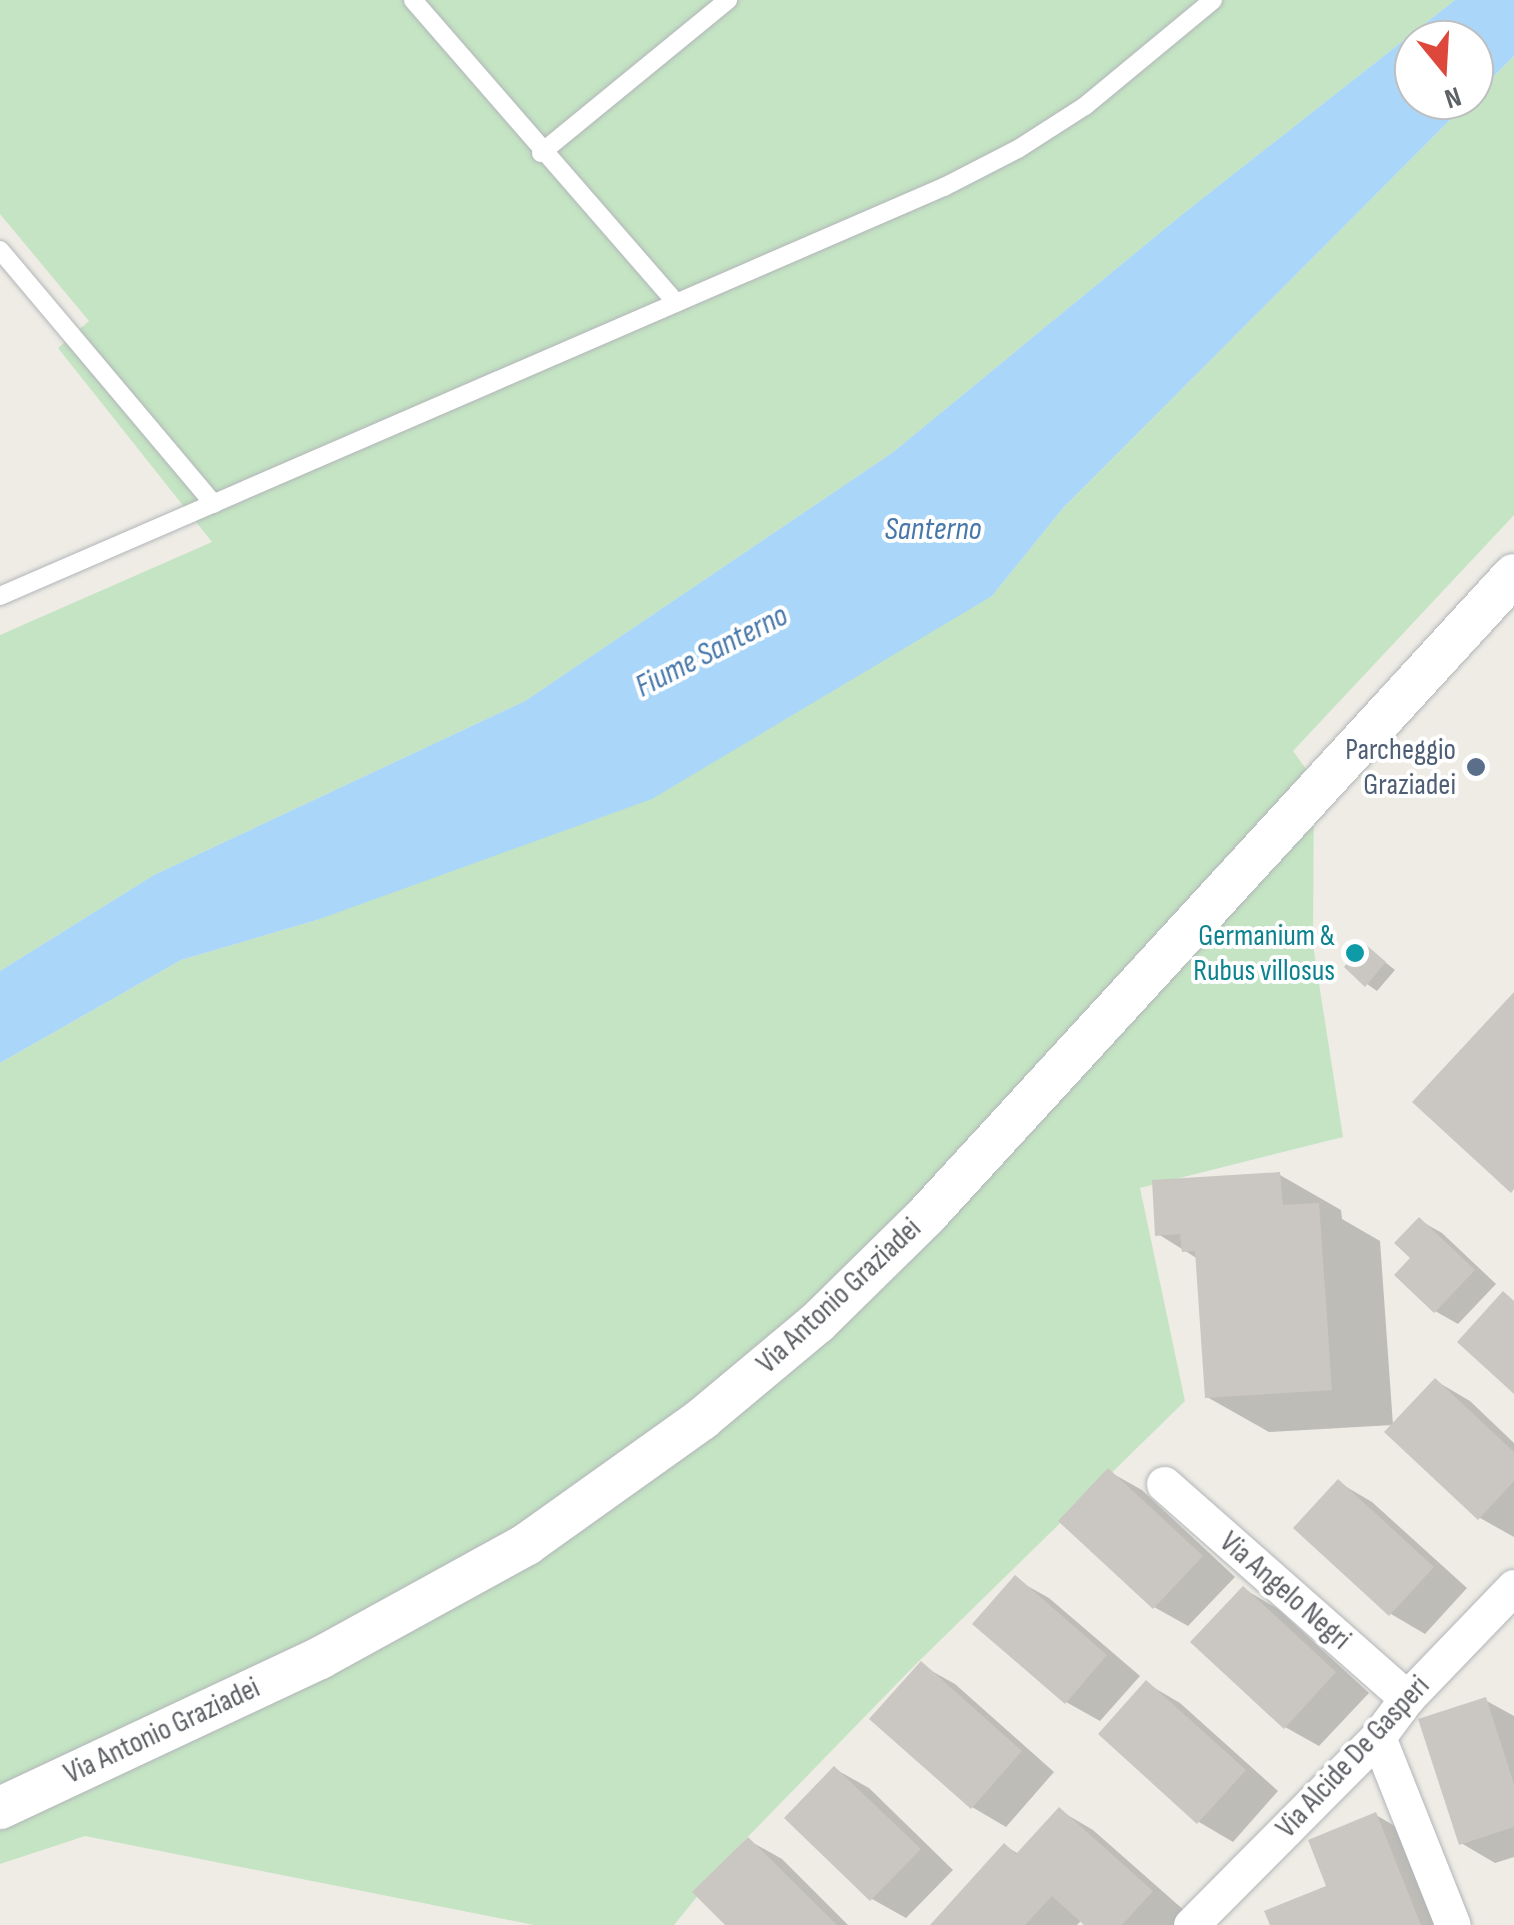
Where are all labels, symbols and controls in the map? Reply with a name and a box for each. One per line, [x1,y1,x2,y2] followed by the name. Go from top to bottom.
[1394,20,1494,120] north arrow
[1441,79,1465,115] text: N
[884,511,982,549] water label: Santerno
[629,597,795,707] water label: Fiume Santerno
[1345,732,1456,802] place label: Parcheggio Graziadei
[1465,756,1487,778] marker: Parcheggio Graziadei
[1193,918,1335,988] place label: Germanium & Rubus villosus
[1344,942,1366,964] marker: Germanium & Rubus villosus
[749,1211,929,1381] street label: Via Antonio Graziadei
[1212,1524,1358,1658] street label: Via Angelo Negri
[1269,1668,1437,1846] street label: Via Alcide De Gasperi
[58,1670,266,1792] street label: Via Antonio Graziadei

